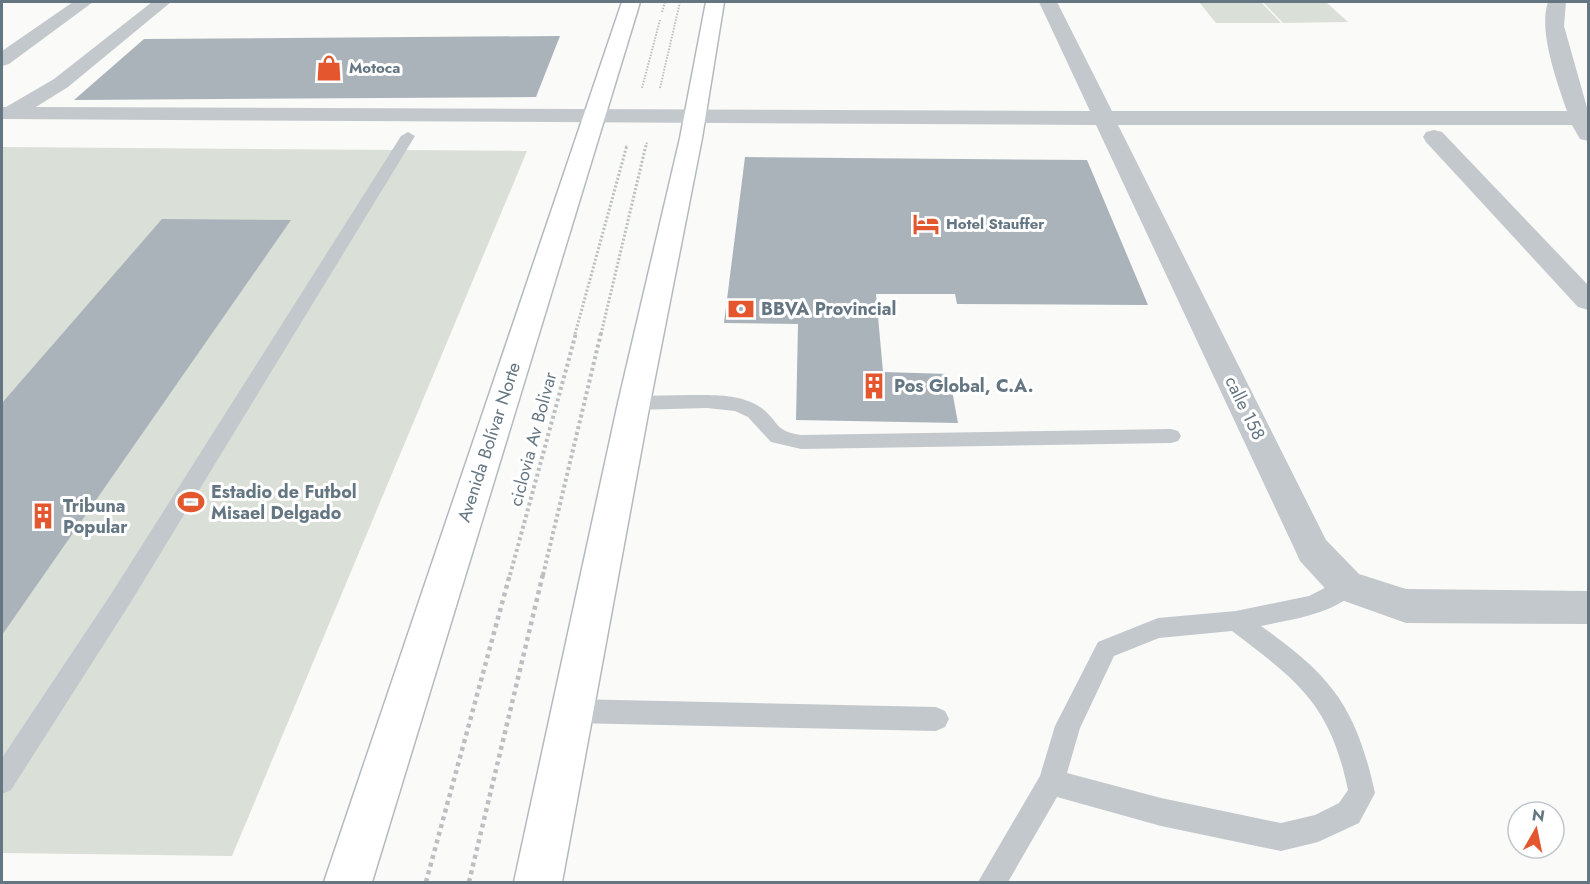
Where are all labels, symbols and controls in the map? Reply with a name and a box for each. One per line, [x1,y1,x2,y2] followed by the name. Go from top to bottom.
[314,53,344,83] shop icon: Motoca
[349,57,400,79] place label: Motoca
[911,209,941,239] hotel icon: Hotel Stauffer
[946,213,1045,235] place label: Hotel Stauffer
[726,294,756,324] bank icon: BBVA Provincial
[761,296,896,322] place label: BBVA Provincial
[451,359,527,525] street label: Avenida Bolívar Norte
[503,368,564,509] street label: ciclovia Av Bolivar
[859,371,889,401] building icon: Pos Global, C.A.
[1218,372,1272,444] street label: calle 158
[894,373,1034,399] place label: Pos Global, C.A.
[211,479,357,526] place label: Estadio de Futbol Misael Delgado
[176,487,206,517] sports icon: Estadio de Futbol Misael Delgado
[63,493,128,540] place label: Tribuna Popular
[28,501,58,531] building icon: Tribuna Popular
[1506,800,1566,860] north arrow
[1530,803,1546,828] text: N

